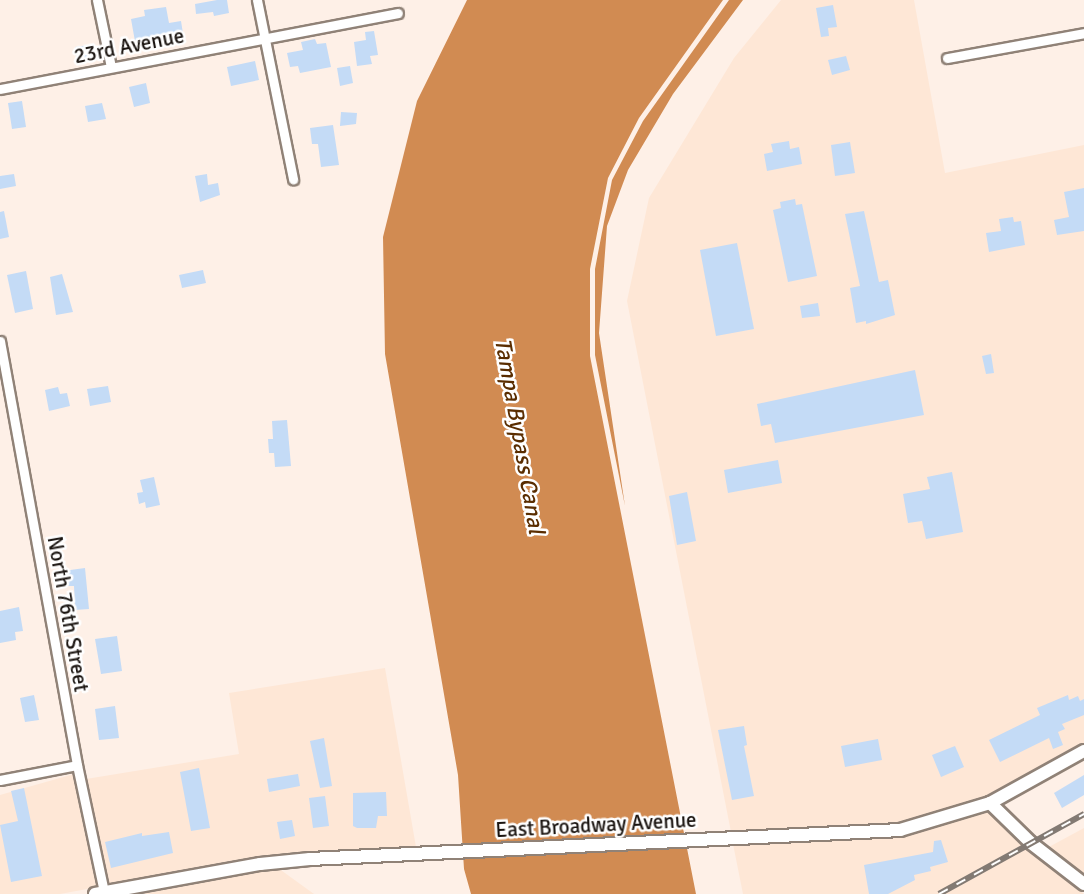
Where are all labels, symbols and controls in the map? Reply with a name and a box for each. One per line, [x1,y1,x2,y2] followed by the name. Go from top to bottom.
[72,23,186,69] street label: 23rd Avenue
[488,336,550,536] water label: Tampa Bypass Canal
[42,534,94,694] street label: North 76th Street
[495,807,697,843] street label: East Broadway Avenue

